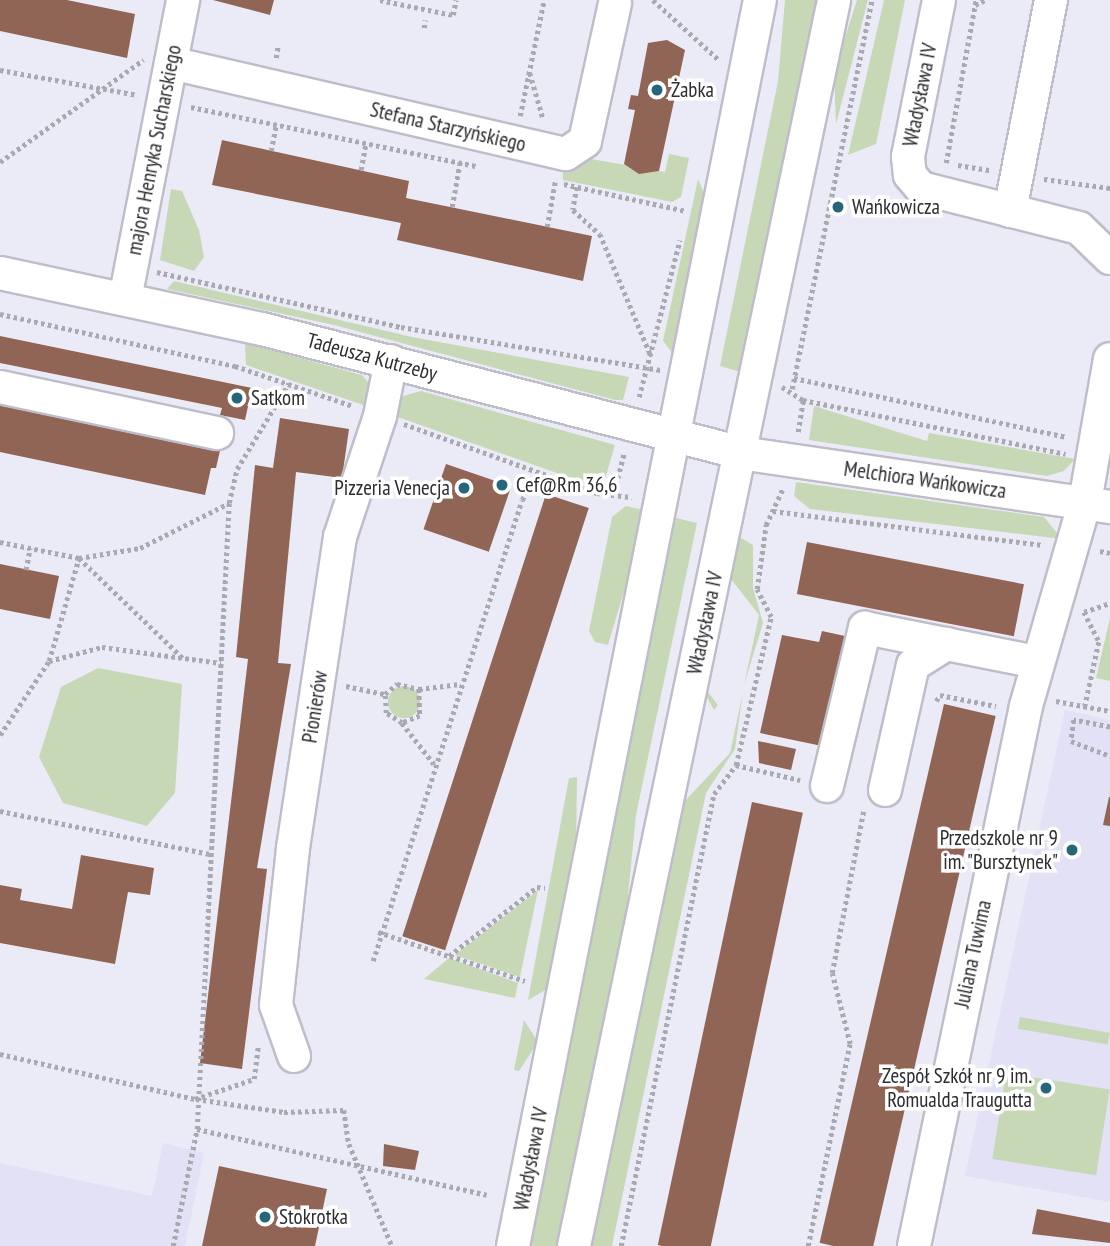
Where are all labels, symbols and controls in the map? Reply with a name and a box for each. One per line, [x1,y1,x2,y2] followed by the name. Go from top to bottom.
[898,41,942,149] street label: Władysława IV
[121,43,187,257] street label: majora Henryka Sucharskiego
[671,77,714,103] place label: Żabka
[649,82,665,98] marker: Żabka
[368,97,528,157] street label: Stefana Starzyńskiego
[852,194,940,220] place label: Wańkowicza
[830,199,846,215] marker: Wańkowicza
[304,328,440,386] street label: Tadeusza Kutrzeby
[251,385,305,411] place label: Satkom
[229,390,245,406] marker: Satkom
[842,456,1008,504] street label: Melchiora Wańkowicza
[516,472,618,498] place label: Cef@Rm 36,6
[334,475,450,501] place label: Pizzeria Venecja
[494,477,510,493] marker: Cef@Rm 36,6
[456,480,472,496] marker: Pizzeria Venecja
[682,569,728,677] street label: Władysława IV
[297,669,333,745] street label: Pionierów
[940,825,1058,875] place label: Przedszkole nr 9 im. "Bursztynek"
[1064,842,1080,858] marker: Przedszkole nr 9 im. "Bursztynek"
[949,898,997,1010] street label: Juliana Tuwima
[882,1063,1032,1113] place label: Zespół Szkół nr 9 im. Romualda Traugutta
[1038,1080,1054,1096] marker: Zespół Szkół nr 9 im. Romualda Traugutta
[509,1105,553,1213] street label: Władysława IV
[279,1204,348,1230] place label: Stokrotka
[257,1209,273,1225] marker: Stokrotka

